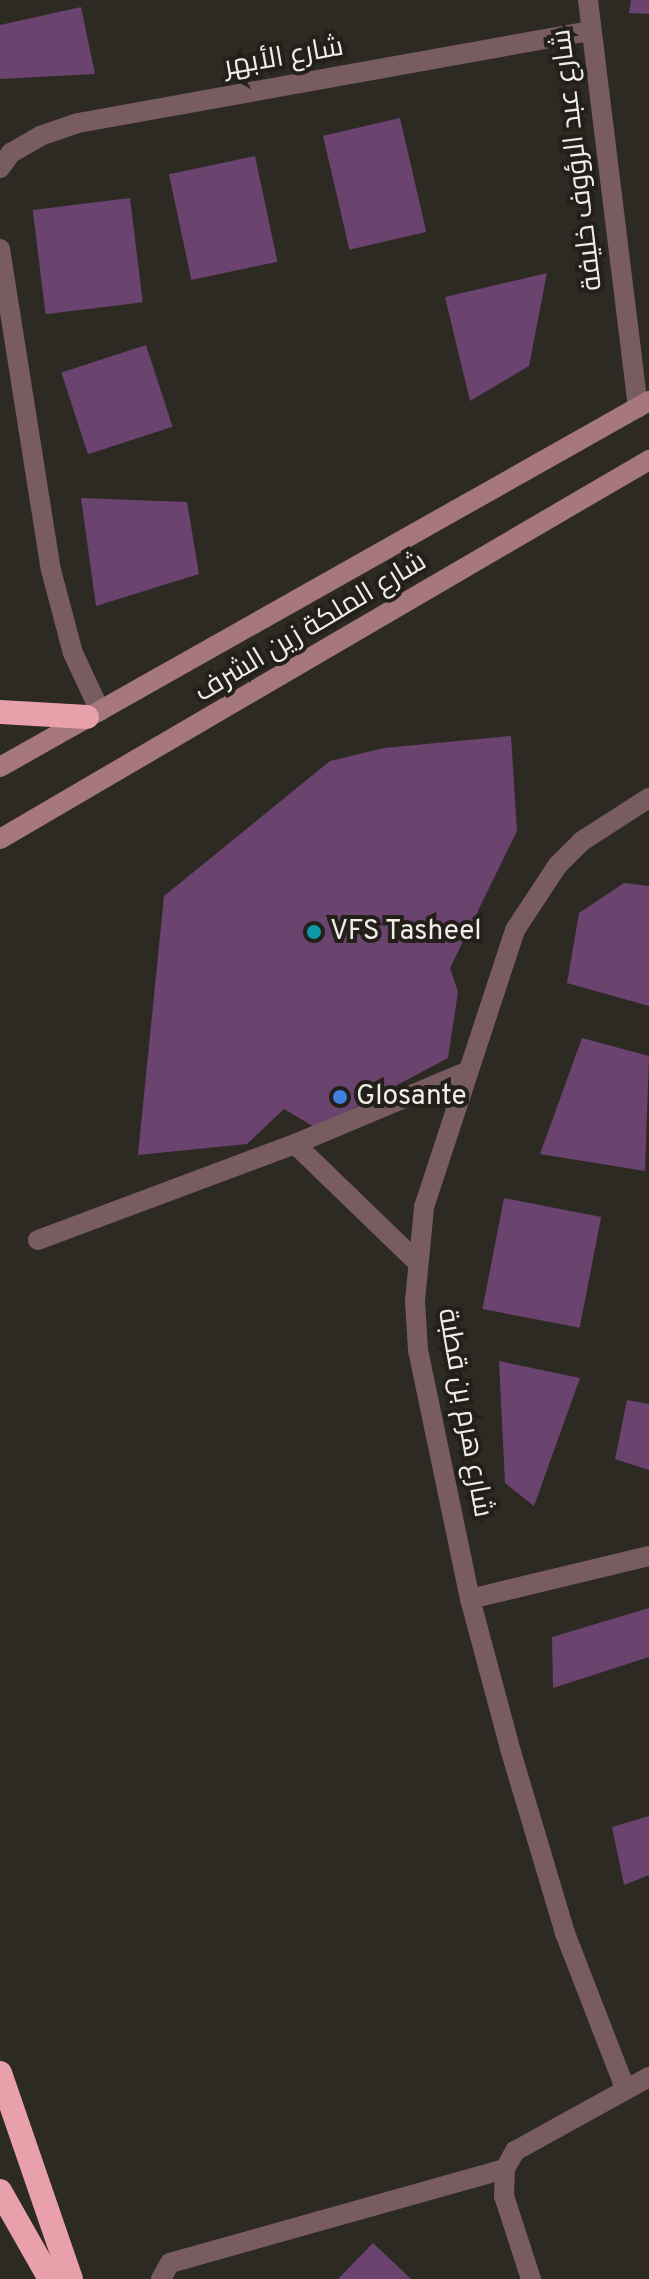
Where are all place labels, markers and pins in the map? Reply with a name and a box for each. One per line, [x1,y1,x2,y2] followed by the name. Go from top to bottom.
[330,915,483,949] place label: VFS Tasheel
[305,923,323,941] marker: VFS Tasheel
[356,1080,467,1114] place label: Glosante
[331,1088,349,1106] marker: Glosante

